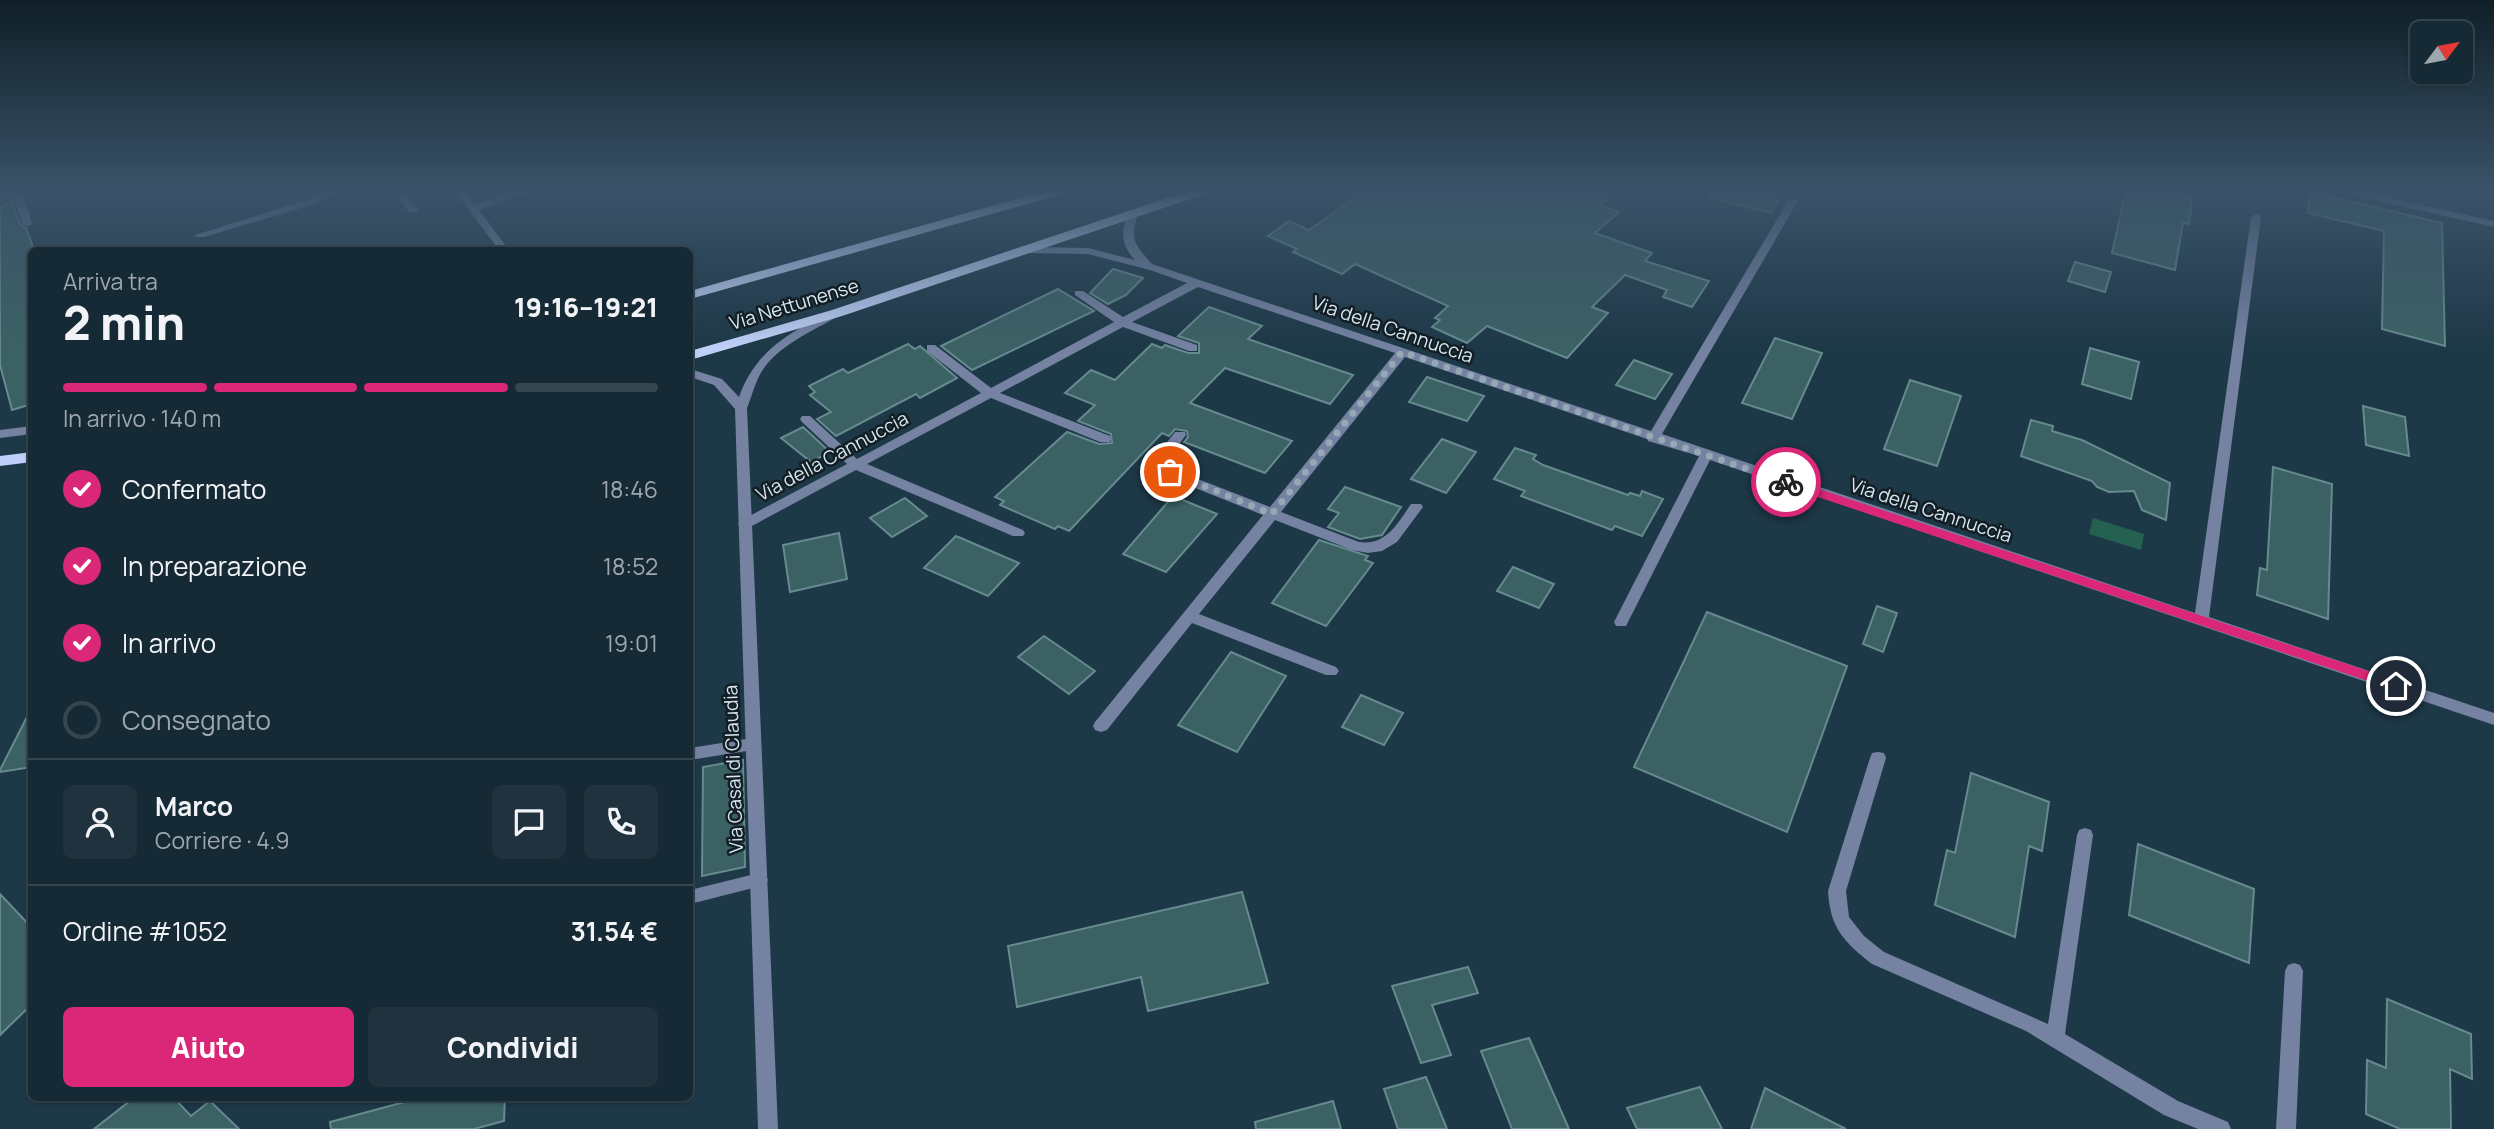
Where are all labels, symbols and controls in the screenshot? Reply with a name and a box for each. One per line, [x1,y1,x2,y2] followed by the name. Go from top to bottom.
[2410,21,2473,84] north arrow
[2410,21,2473,84] map controls
[63,265,158,297] text: Arriva tra
[726,272,862,336] street label: Via Nettunense
[514,289,658,325] text: 19:16–19:21
[1309,289,1477,369] street label: Via della Cannuccia
[63,291,185,354] text: 2 min
[63,402,221,434] text: In arrivo · 140 m
[751,405,913,507] street label: Via della Cannuccia
[1140,442,1200,502] pin
[1751,447,1821,517] courier
[1151,453,1189,491] icon: bag
[1767,463,1805,501] icon: bike
[63,470,101,508] icon: check
[122,471,266,507] text: Confermato
[1847,472,2015,548] street label: Via della Cannuccia
[601,473,658,505] text: 18:46
[63,547,101,585] icon: check
[122,548,307,584] text: In preparazione
[603,550,658,582] text: 18:52
[63,624,101,662] icon: check
[122,625,216,661] text: In arrivo
[605,627,658,659] text: 19:01
[2366,656,2426,716] pin
[2377,667,2415,705] icon: home
[717,684,749,854] street label: Via Casal di Claudia
[122,702,271,738] text: Consegnato
[63,785,137,859] button: person
[492,785,566,859] button: chat
[584,785,658,859] button: phone
[155,788,233,824] text: Marco
[155,824,290,856] text: Corriere · 4.9
[63,913,227,949] text: Ordine #1052
[571,913,658,949] text: 31.54 €
[63,1007,354,1087] button: Aiuto
[368,1007,658,1087] button: Condividi

